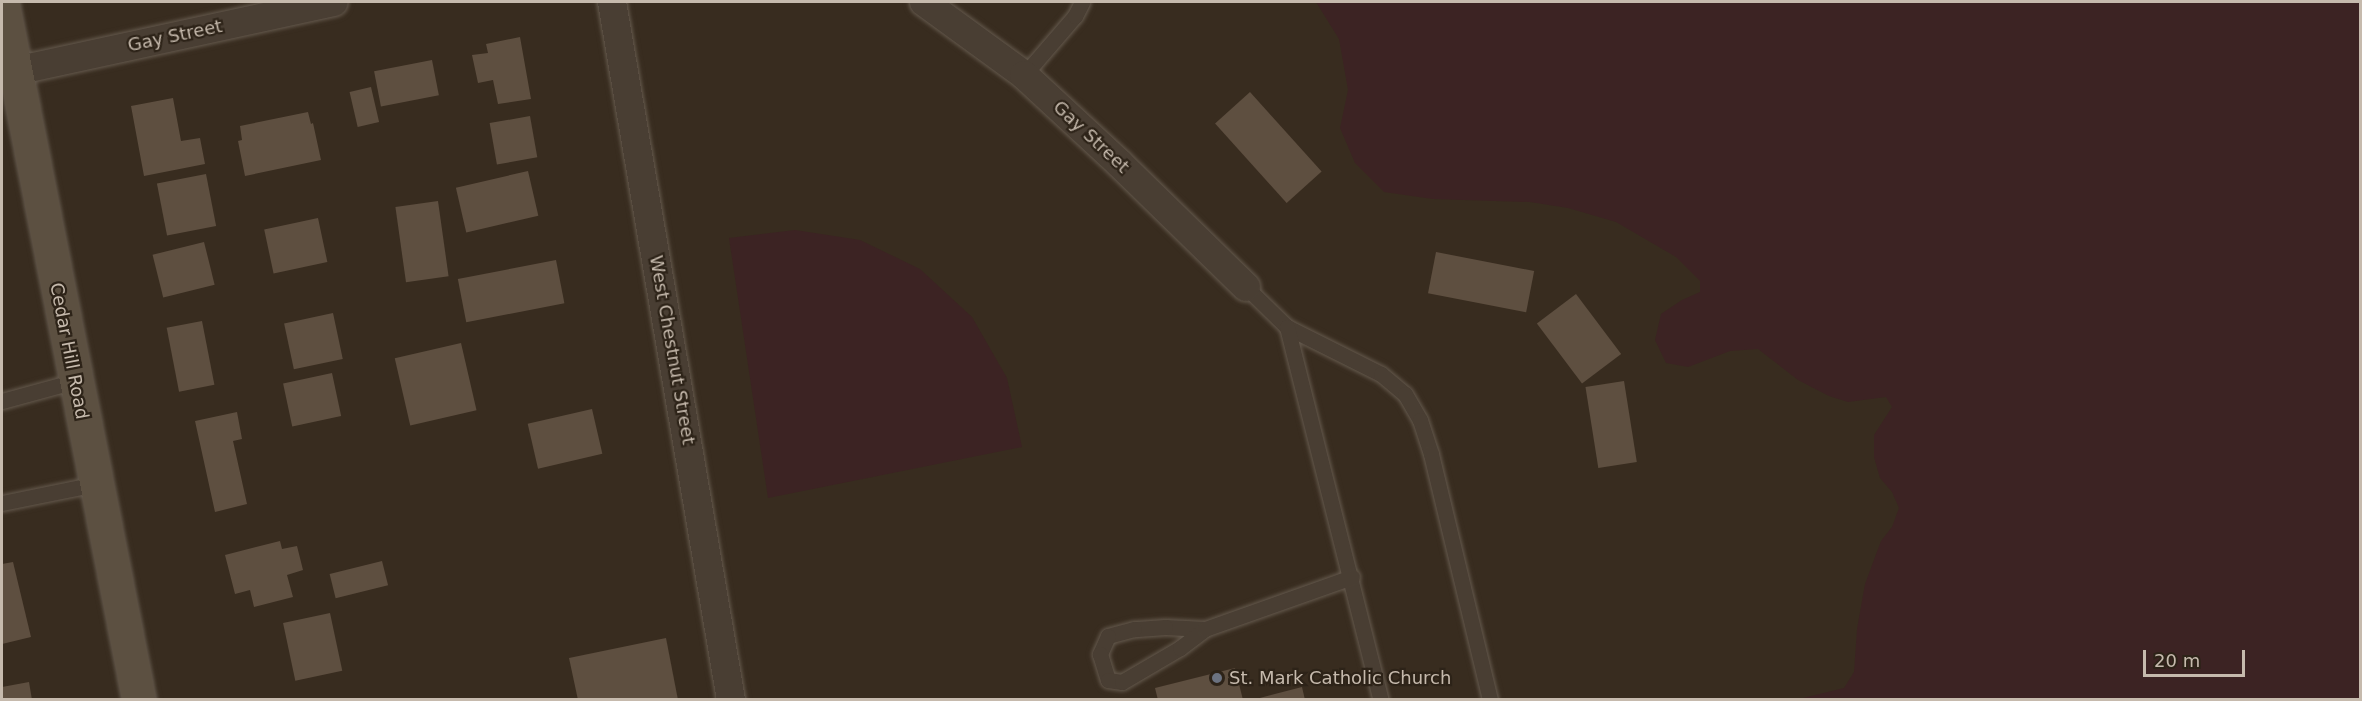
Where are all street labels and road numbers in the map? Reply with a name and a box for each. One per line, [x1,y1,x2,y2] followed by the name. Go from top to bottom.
[126,15,224,57] street label: Gay Street
[1049,96,1133,178] street label: Gay Street
[645,254,699,446] street label: West Chestnut Street
[45,281,93,421] street label: Cedar Hill Road

